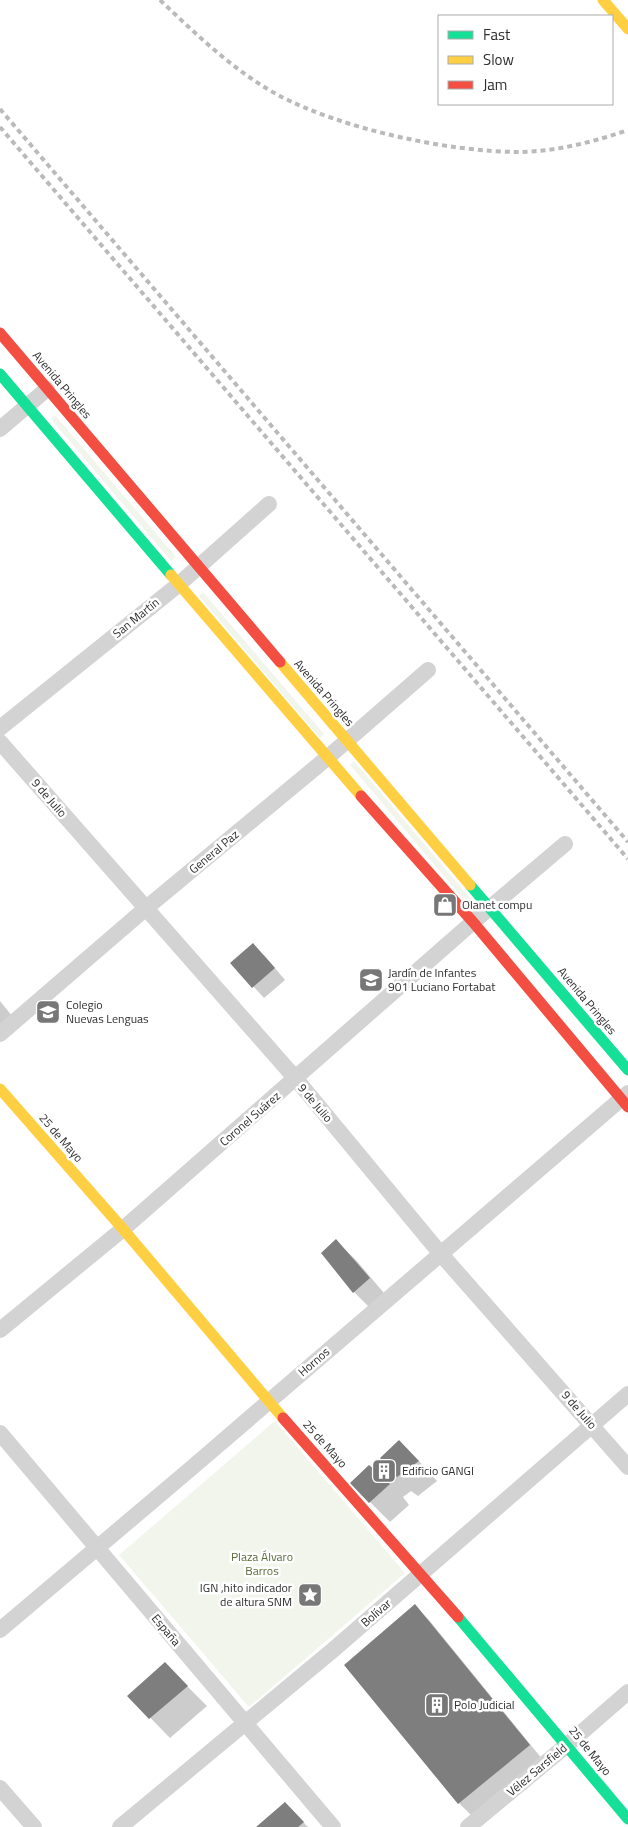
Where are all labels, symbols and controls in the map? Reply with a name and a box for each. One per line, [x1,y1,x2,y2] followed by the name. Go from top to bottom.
[438,15,613,105] legend
[483,23,511,46] text: Fast
[483,48,514,71] text: Slow
[483,73,507,96] text: Jam
[28,347,97,423] street label: Avenida Pringles
[108,593,163,642] street label: San Martín
[290,655,359,731] street label: Avenida Pringles
[27,774,72,821] street label: 9 de Julio
[185,825,243,878] street label: General Paz
[432,892,458,918] shop icon: Olanet compu
[462,895,532,914] place label: Olanet compu
[388,963,496,996] place label: Jardín de Infantes 901 Luciano Fortabat
[553,963,622,1039] street label: Avenida Pringles
[358,967,384,993] school or university icon: Jardín de Infantes 901 Luciano Fortabat
[66,995,149,1028] place label: Colegio Nuevas Lenguas
[35,999,61,1025] school or university icon: Colegio Nuevas Lenguas
[293,1079,337,1126] street label: 9 de Julio
[215,1087,284,1151] street label: Coronel Suárez
[35,1109,88,1166] street label: 25 de Mayo
[294,1342,334,1381] street label: Hornos
[557,1386,602,1433] street label: 9 de Julio
[299,1415,352,1472] street label: 25 de Mayo
[371,1458,397,1484] building icon: Edificio GANGI
[402,1461,474,1480] place label: Edificio GANGI
[231,1547,293,1580] park label: Plaza Álvaro Barros
[200,1578,292,1611] place label: IGN ,hito indicador de altura SNM
[297,1582,323,1608] place icon: IGN ,hito indicador de altura SNM
[356,1594,395,1631] street label: Bolívar
[147,1609,186,1650] street label: España
[424,1692,450,1718] building icon: Polo Judicial
[454,1695,515,1714] place label: Polo Judicial
[564,1722,616,1780] street label: 25 de Mayo
[502,1739,571,1801] street label: Vélez Sarsfield

